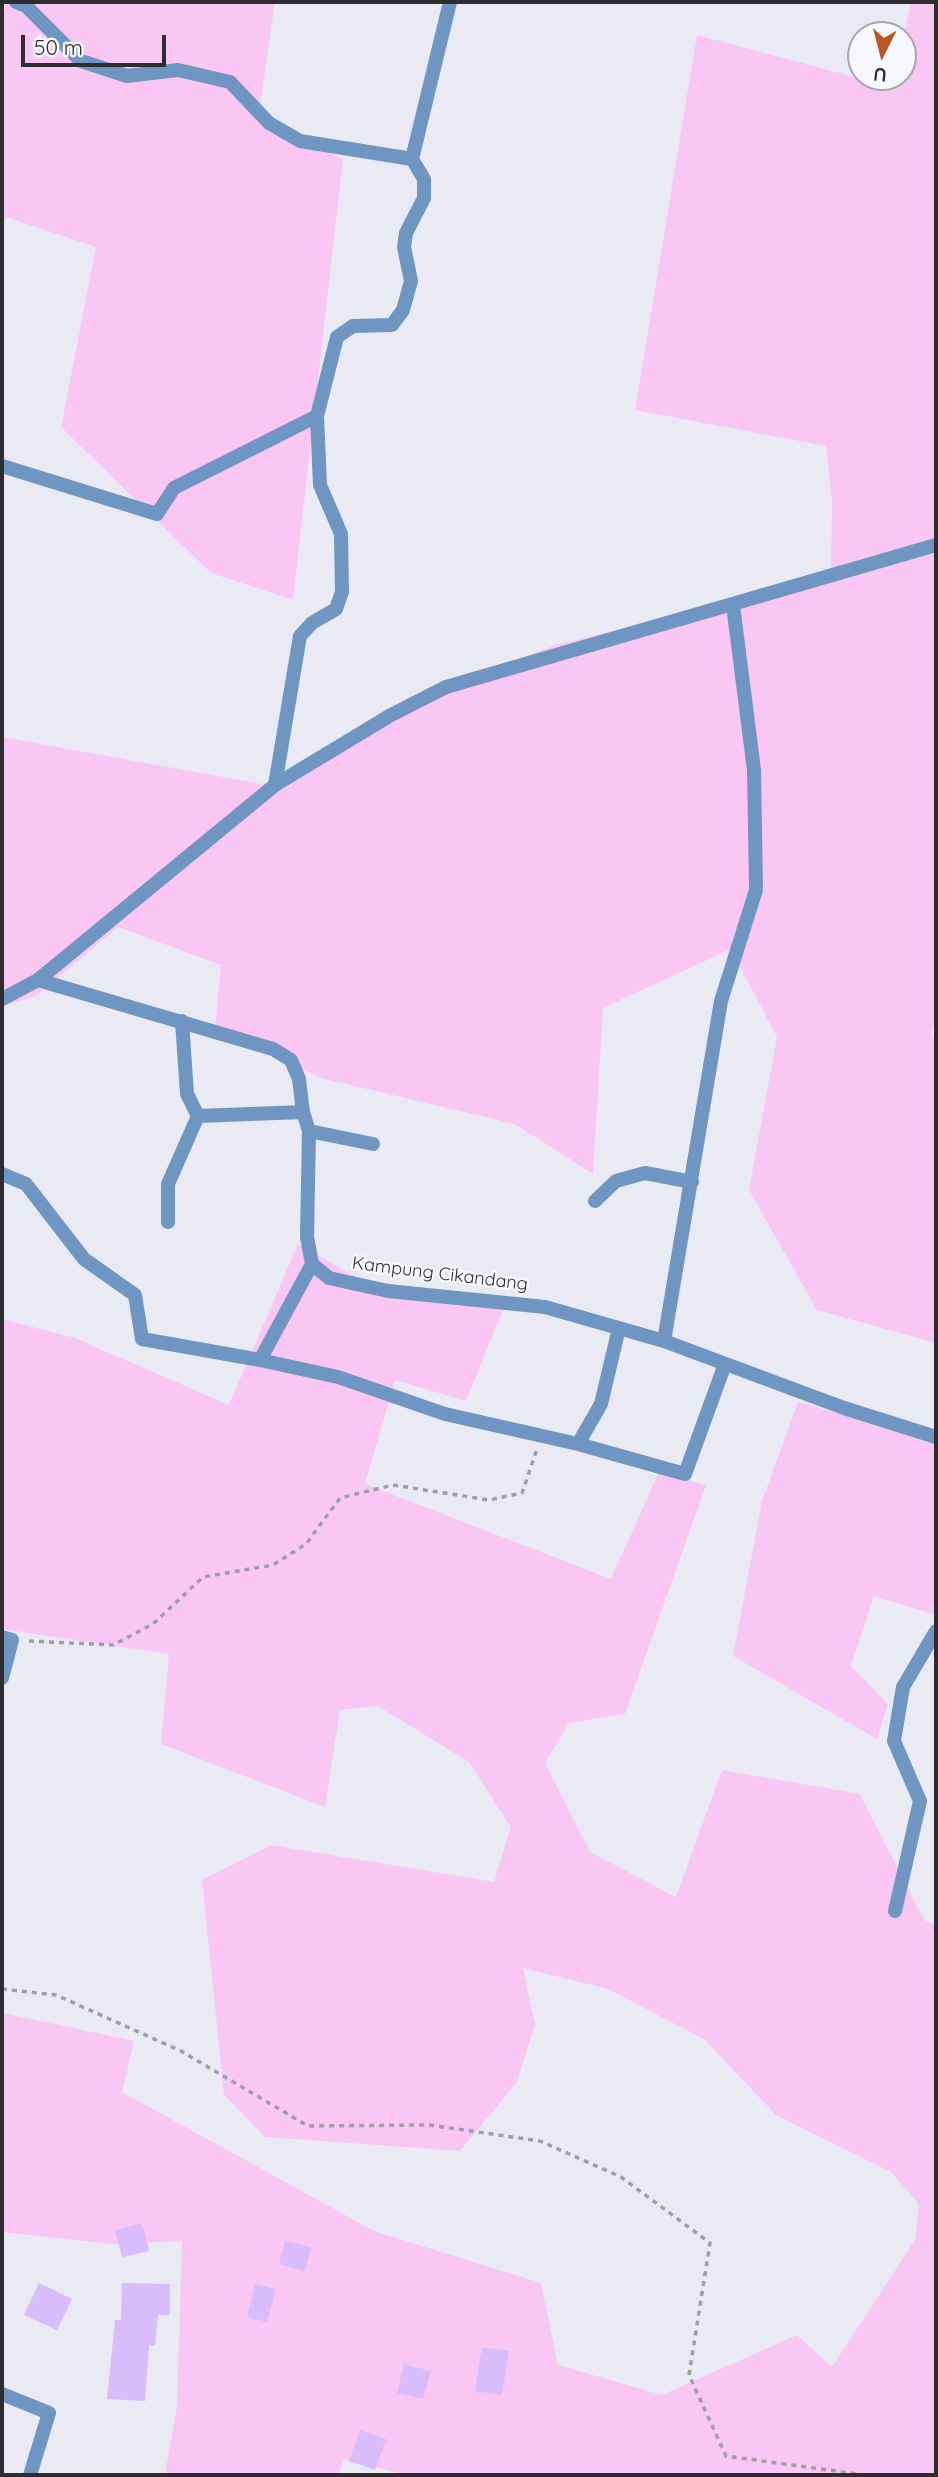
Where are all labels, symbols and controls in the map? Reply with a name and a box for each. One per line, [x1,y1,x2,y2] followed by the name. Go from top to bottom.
[24,21,170,65] scale bar
[847,21,917,91] north arrow
[34,34,83,60] text: 50 m
[872,62,888,88] text: U
[351,1252,529,1296] street label: Kampung Cikandang

